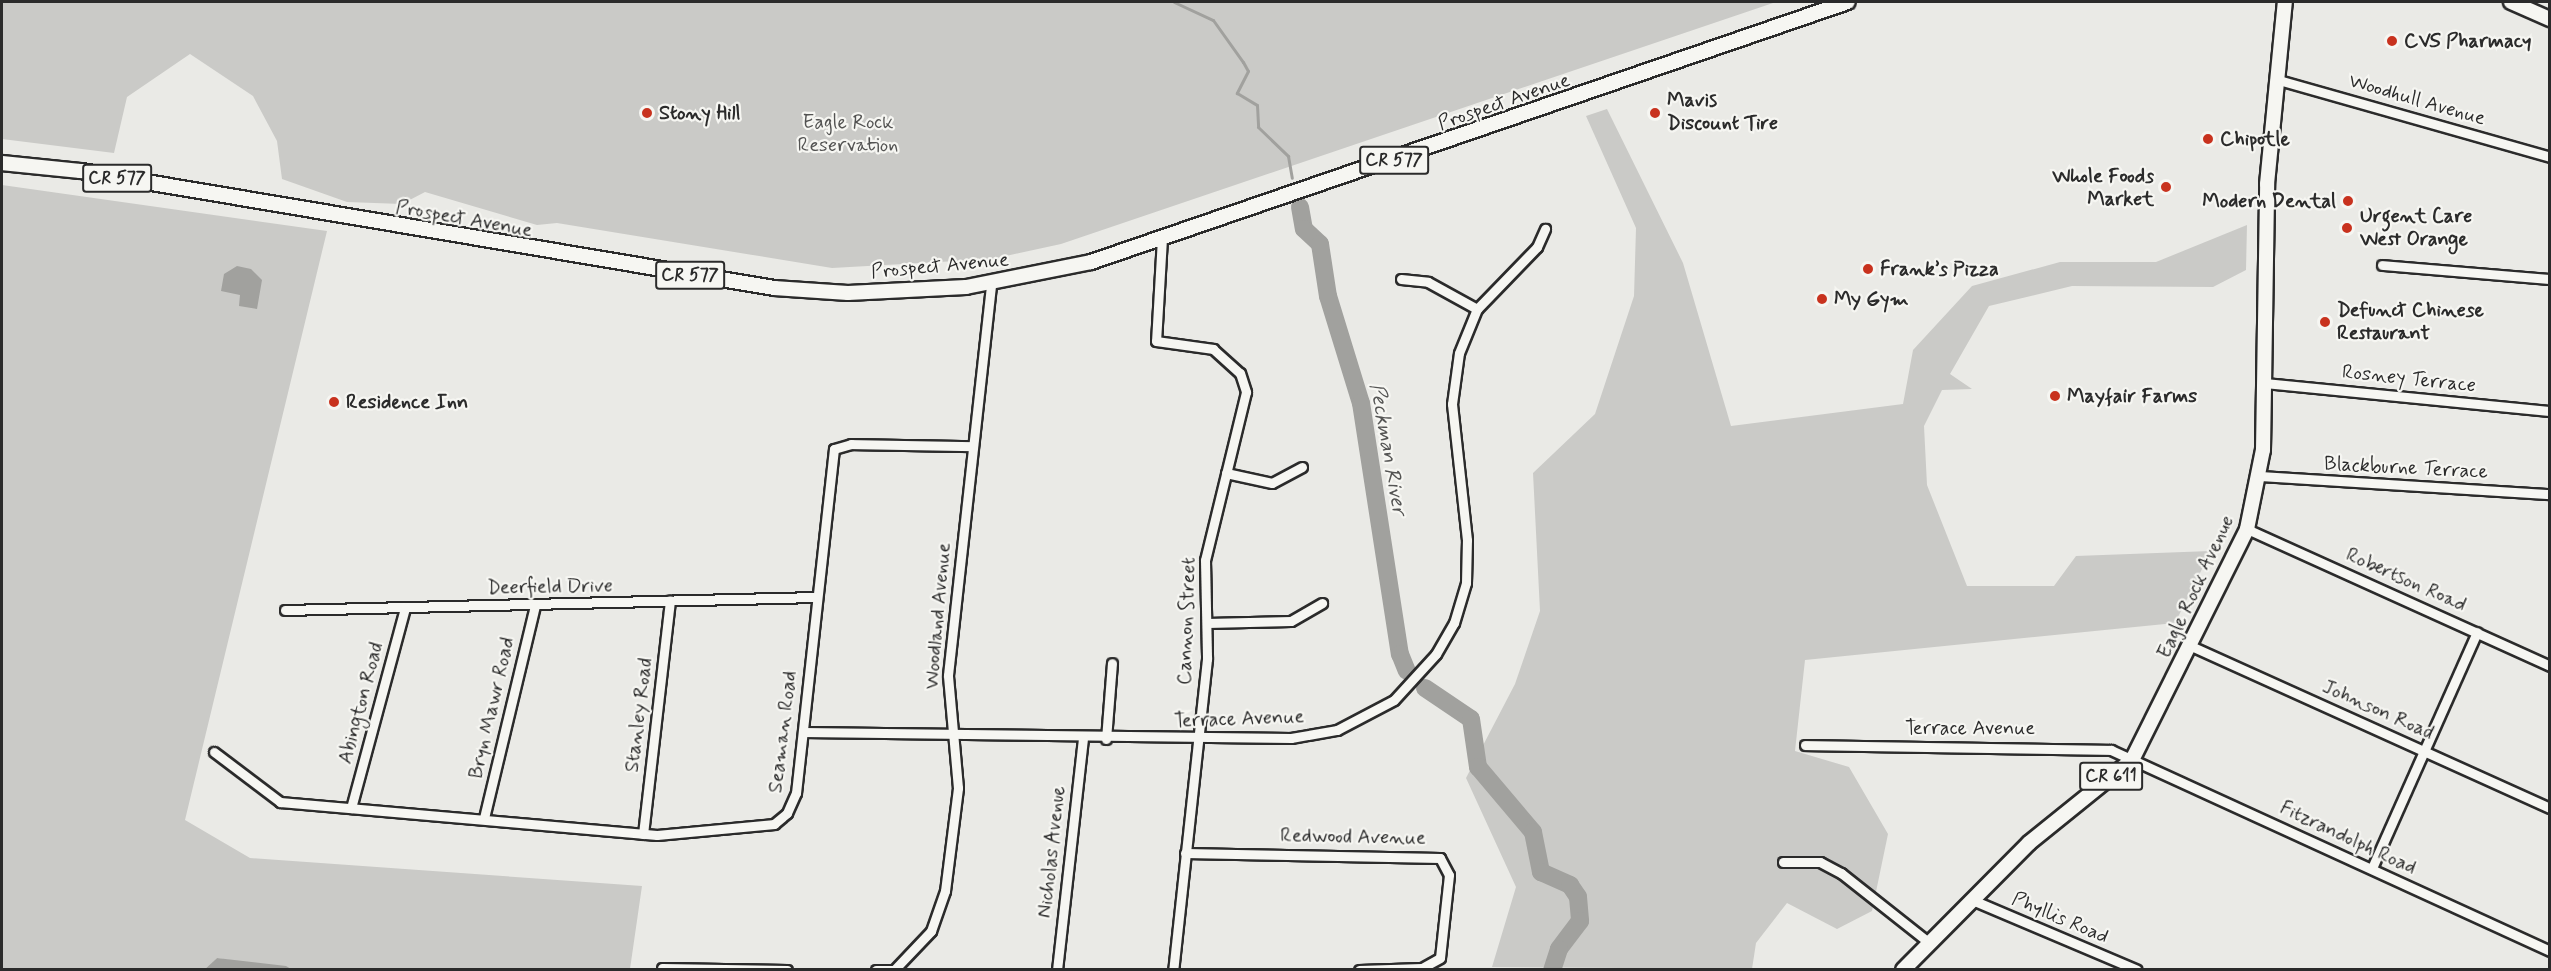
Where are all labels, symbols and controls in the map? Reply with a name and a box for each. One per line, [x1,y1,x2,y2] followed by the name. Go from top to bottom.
[2404,29,2532,53] place label: CVS Pharmacy
[2385,34,2399,48] marker: CVS Pharmacy
[1435,68,1573,136] street label: Prospect Avenue
[2345,69,2489,131] street label: Woodhull Avenue
[1667,89,1776,136] place label: Mavis Discount Tire
[659,101,742,125] place label: Stony Hill
[640,106,654,120] marker: Stony Hill
[1648,106,1662,120] marker: Mavis Discount Tire
[798,110,898,157] park label: Eagle Rock Reservation
[2220,127,2290,151] place label: Chipotle
[2201,132,2215,146] marker: Chipotle
[1358,145,1430,175] road number: CR 577
[81,163,153,193] road number: CR 577
[2053,164,2154,211] place label: Whole Foods Market
[2159,180,2173,194] marker: Whole Foods Market
[2209,189,2336,213] place label: Modern Dental
[2341,194,2355,208] marker: Modern Dental
[394,195,534,243] street label: Prospect Avenue
[2360,204,2474,251] place label: Urgent Care West Orange
[2338,219,2356,237] marker: Urgent Care West Orange
[870,248,1010,284] street label: Prospect Avenue
[1880,257,1999,281] place label: Frank’s Pizza
[654,260,726,290] road number: CR 577
[1861,262,1875,276] marker: Frank’s Pizza
[1834,287,1911,311] place label: My Gym
[1815,292,1829,306] marker: My Gym
[2337,298,2484,345] place label: Defunct Chinese Restaurant
[2318,315,2332,329] marker: Defunct Chinese Restaurant
[2342,360,2476,398] street label: Rosney Terrace
[1364,382,1412,516] water label: Peckman River
[2067,384,2200,408] place label: Mayfair Farms
[2048,389,2062,403] marker: Mayfair Farms
[346,390,467,414] place label: Residence Inn
[327,395,341,409] marker: Residence Inn
[2325,452,2487,484] street label: Blackburne Terrace
[2152,511,2240,663] street label: Eagle Rock Avenue
[920,541,956,691] street label: Woodland Avenue
[2343,543,2469,617] street label: Robertson Road
[1173,555,1201,687] street label: Cannon Street
[488,574,612,600] street label: Deerfield Drive
[464,636,520,780] street label: Bryn Mawr Road
[333,640,389,766] street label: Abington Road
[620,657,658,773] street label: Stanley Road
[764,670,802,794] street label: Seaman Road
[2319,675,2437,745] street label: Johnson Road
[1174,705,1304,733] street label: Terrace Avenue
[1905,716,2035,740] street label: Terrace Avenue
[2078,761,2144,791] road number: CR 611
[1033,782,1071,922] street label: Nicholas Avenue
[2276,796,2420,880] street label: Fitzrandolph Road
[1283,824,1423,850] street label: Redwood Avenue
[2008,887,2112,949] street label: Phyllis Road

